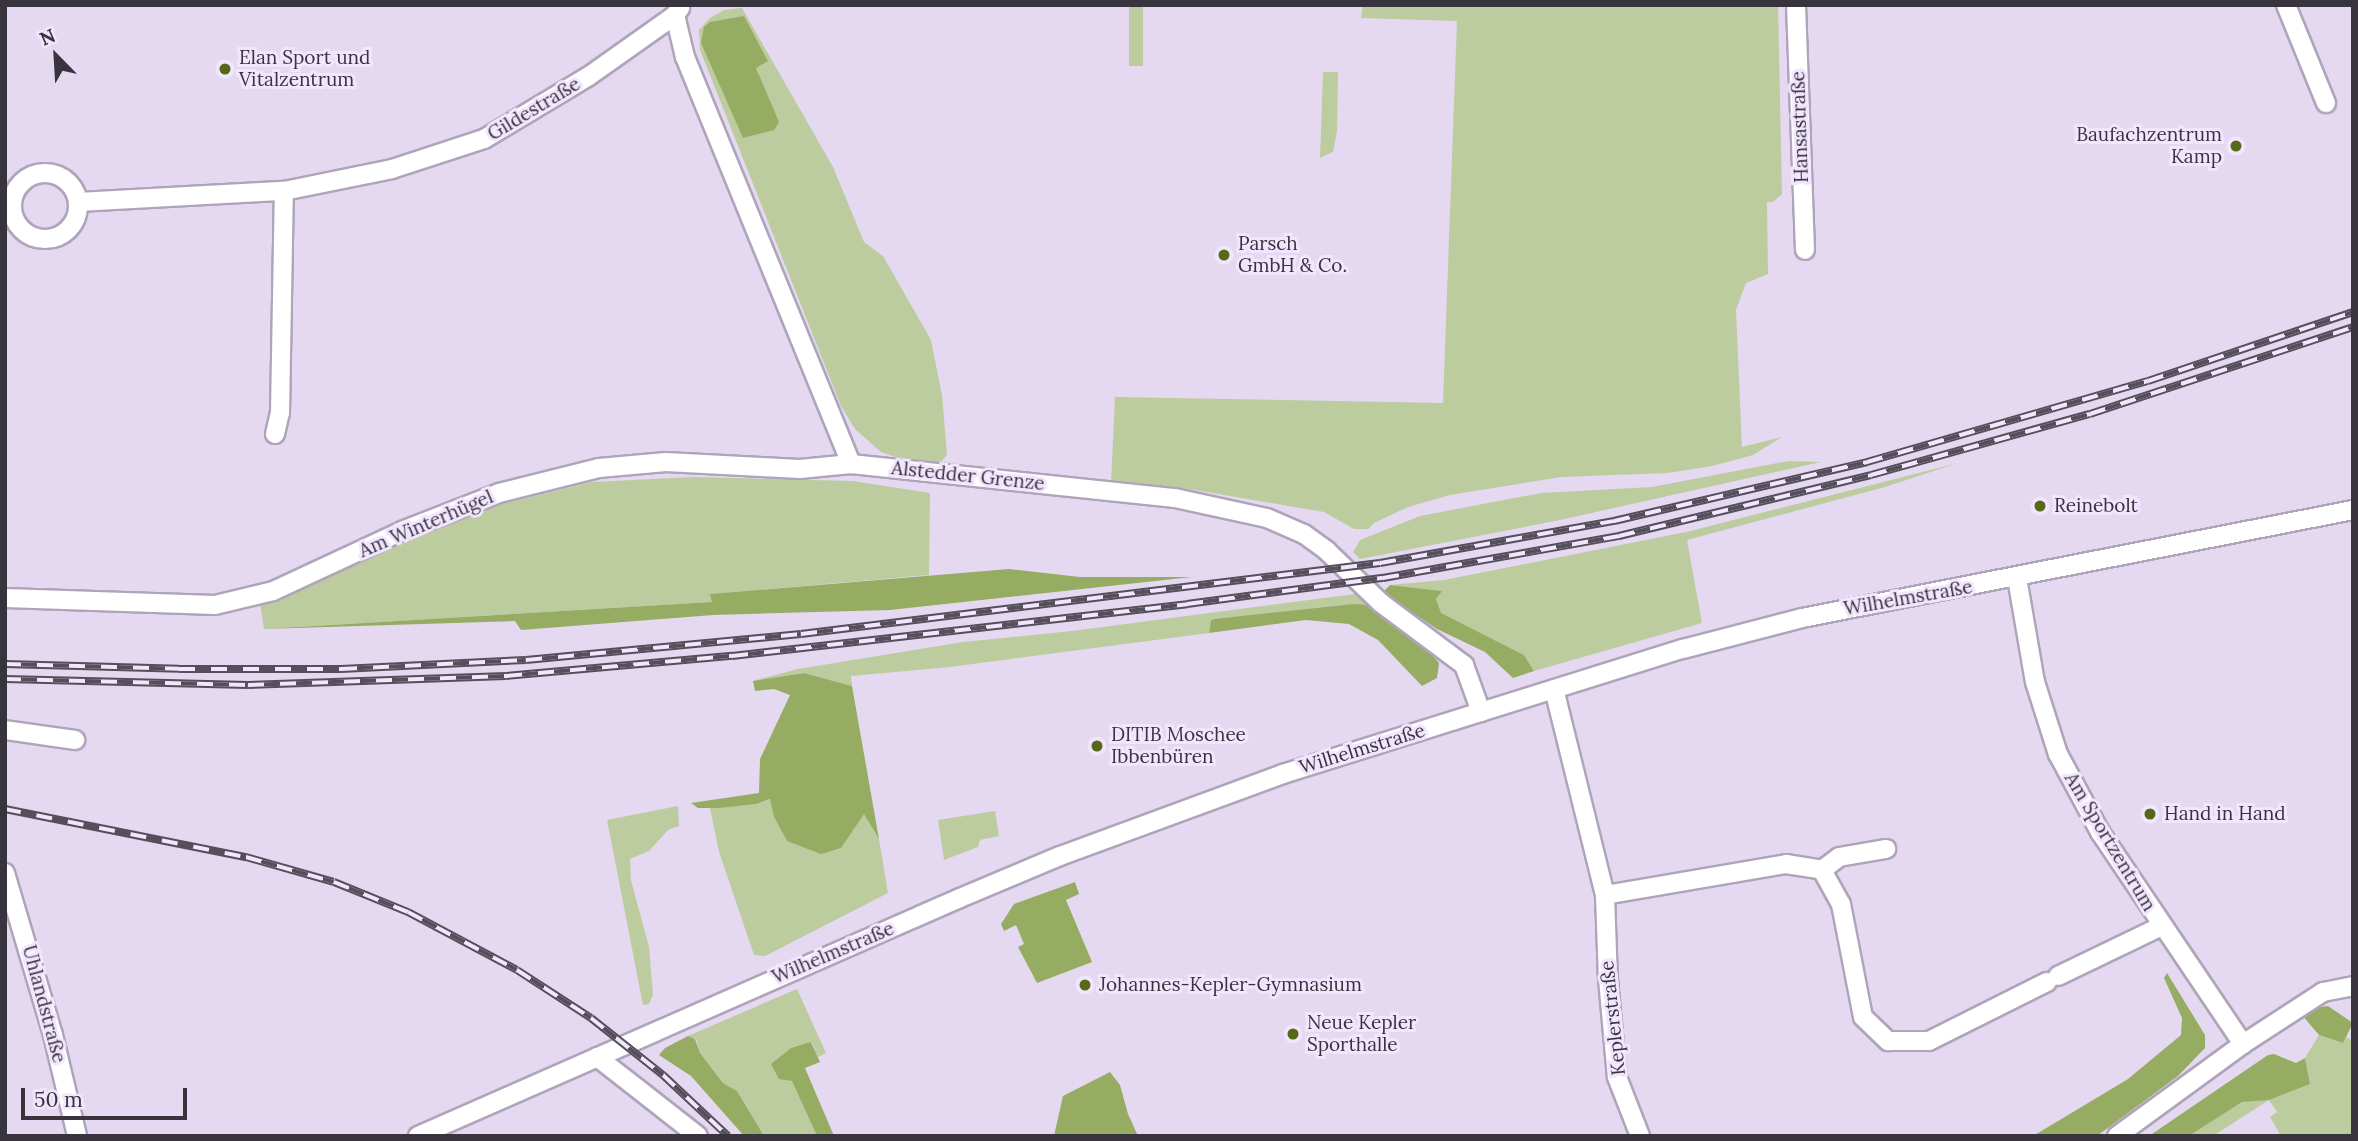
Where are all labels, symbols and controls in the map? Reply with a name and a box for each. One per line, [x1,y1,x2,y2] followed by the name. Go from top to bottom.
[21,21,91,91] north arrow
[36,23,59,51] text: N
[239,47,370,91] place label: Elan Sport und Vitalzentrum
[217,61,233,77] marker: Elan Sport und Vitalzentrum
[1787,71,1813,183] street label: Hansastraße
[484,72,584,146] street label: Gildestraße
[2076,124,2222,168] place label: Baufachzentrum Kamp
[2228,138,2244,154] marker: Baufachzentrum Kamp
[1238,233,1347,277] place label: Parsch GmbH & Co.
[1216,247,1232,263] marker: Parsch GmbH & Co.
[890,457,1046,495] street label: Alstedder Grenze
[355,485,497,563] street label: Am Winterhügel
[2054,495,2138,517] place label: Reinebolt
[2032,498,2048,514] marker: Reinebolt
[1842,575,1974,621] street label: Wilhelmstraße
[1296,719,1428,779] street label: Wilhelmstraße
[1111,724,1246,768] place label: DITIB Moschee Ibbenbüren
[1089,738,1105,754] marker: DITIB Moschee Ibbenbüren
[2060,768,2160,916] street label: Am Sportzentrum
[2164,803,2286,825] place label: Hand in Hand
[2142,806,2158,822] marker: Hand in Hand
[769,917,897,989] street label: Wilhelmstraße
[17,943,71,1065] street label: Uhlandstraße
[1596,959,1630,1077] street label: Keplerstraße
[1099,974,1362,996] place label: Johannes-Kepler-Gymnasium
[1077,977,1093,993] marker: Johannes-Kepler-Gymnasium
[1307,1012,1416,1056] place label: Neue Kepler Sporthalle
[1285,1026,1301,1042] marker: Neue Kepler Sporthalle
[24,1074,191,1118] scale bar
[34,1086,83,1113] text: 50 m

